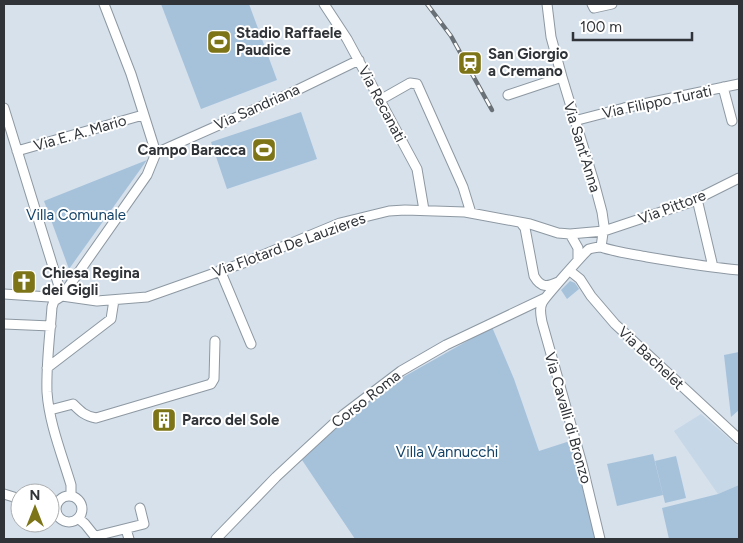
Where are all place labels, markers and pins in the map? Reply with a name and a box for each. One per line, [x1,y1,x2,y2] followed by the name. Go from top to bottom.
[236,24,342,59] place label: Stadio Raffaele Paudice
[206,29,232,55] sports icon: Stadio Raffaele Paudice
[488,45,569,80] place label: San Giorgio a Cremano
[457,50,483,76] station icon: San Giorgio a Cremano
[251,137,277,163] sports icon: Campo Baracca
[138,141,246,159] place label: Campo Baracca
[42,264,140,299] place label: Chiesa Regina dei Gigli
[11,269,37,295] church icon: Chiesa Regina dei Gigli
[151,407,177,433] building icon: Parco del Sole
[182,411,280,429] place label: Parco del Sole

